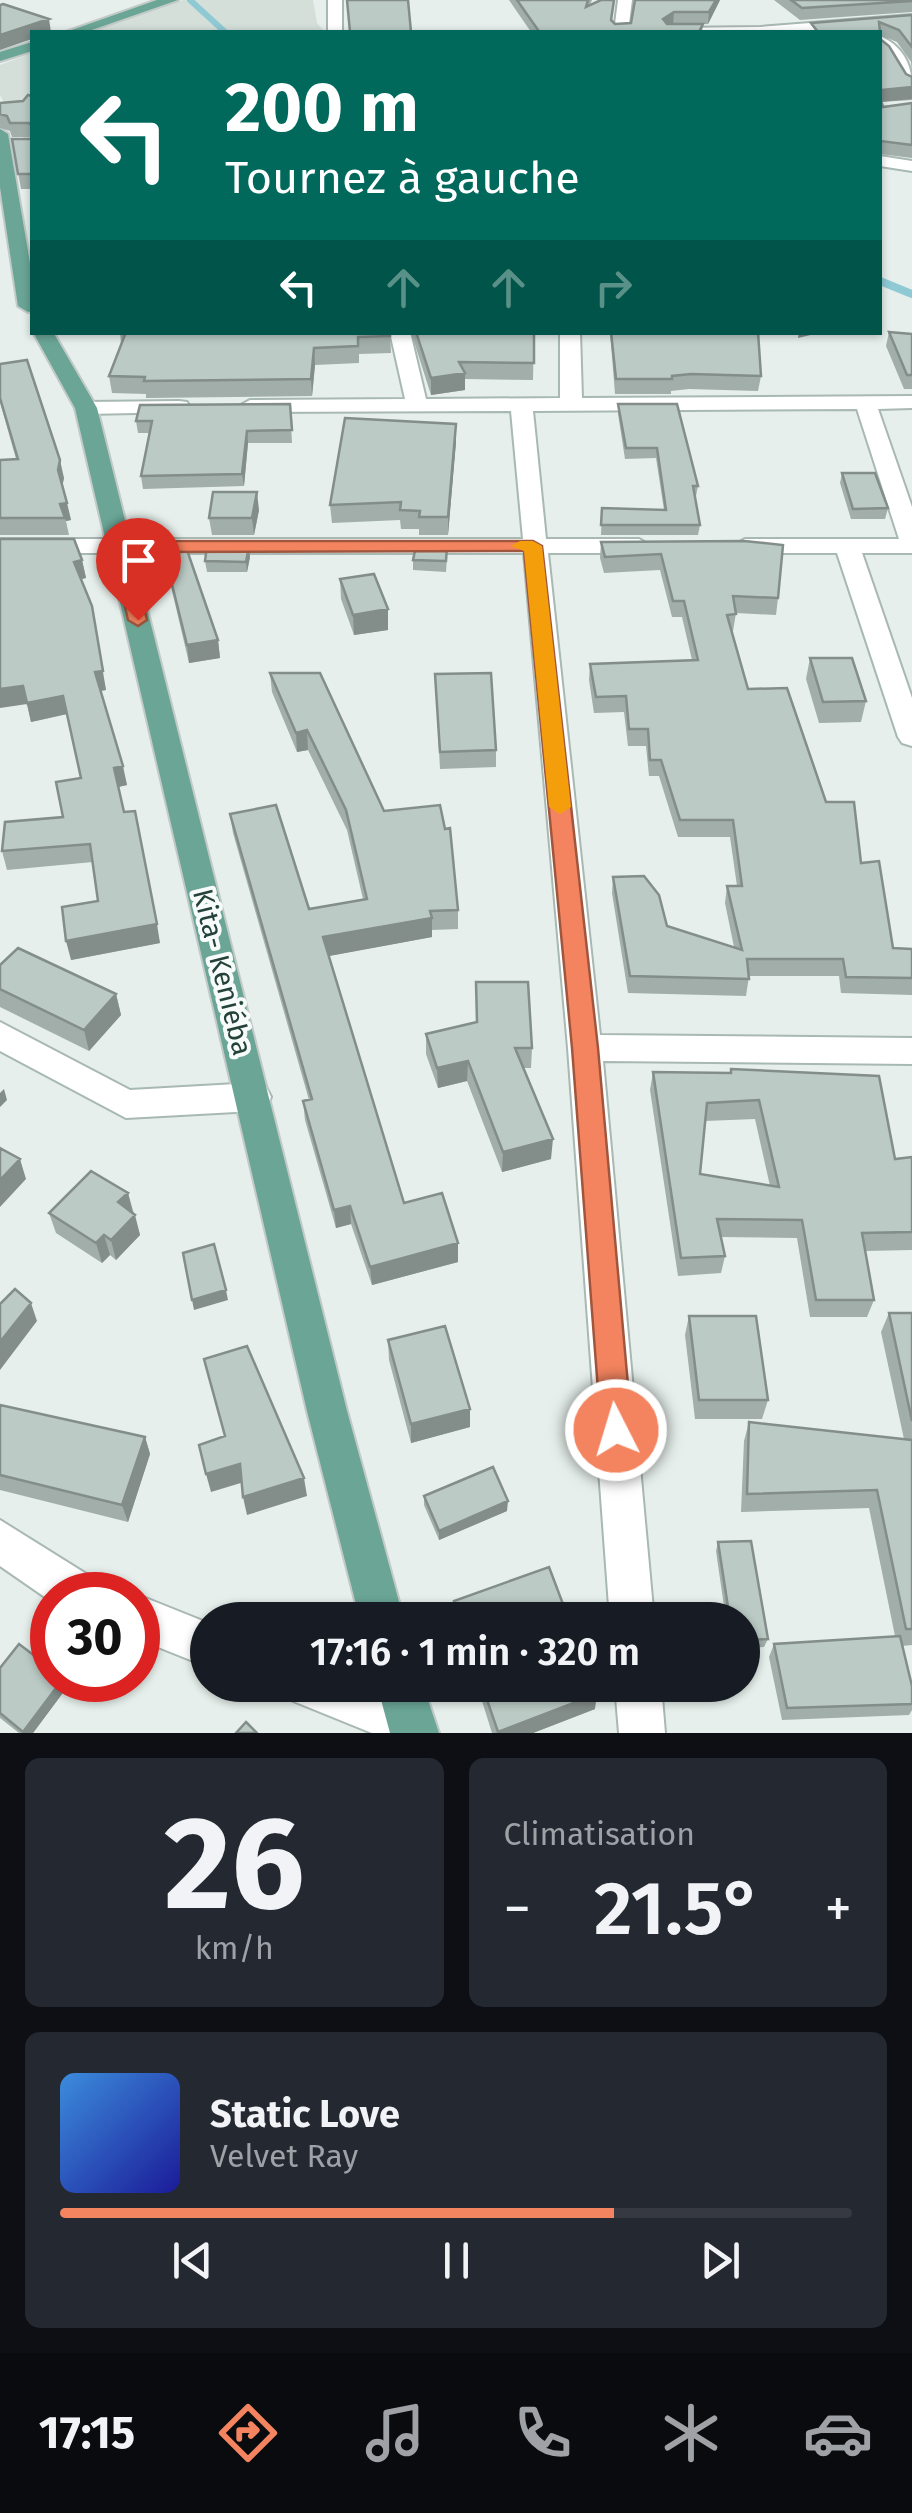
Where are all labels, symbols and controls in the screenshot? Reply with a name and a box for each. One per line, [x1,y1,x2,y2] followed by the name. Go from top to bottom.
[225,66,419,150] text: 200 m
[60,70,190,200] icon: left
[225,151,580,205] text: Tournez à gauche
[271,260,326,315] icon: left
[376,260,431,315] icon: ahead
[481,260,536,315] icon: ahead
[586,260,641,315] icon: right
[96,518,181,621] pin
[111,533,166,588] icon: arrive
[186,885,259,1059] street label: Kita- Keniéba
[564,1378,668,1482] position arrow
[30,1572,160,1702] speed limit sign: 30
[310,1629,640,1675] text: 17:16 · 1 min · 320 m
[164,1786,305,1942] text: 26
[504,1815,695,1853] text: Climatisation
[594,1864,762,1954] text: 21.5°
[504,1876,531,1942] text: −
[825,1876,852,1942] text: +
[195,1929,274,1967] text: km/h
[210,2091,400,2137] text: Static Love
[210,2137,358,2175] text: Velvet Ray
[165,2233,220,2288] icon: previous
[429,2233,484,2288] icon: pause
[693,2233,748,2288] icon: next
[213,2398,283,2468] icon: directions
[360,2398,430,2468] icon: music
[508,2398,578,2468] icon: phone
[656,2398,726,2468] icon: climate
[803,2398,873,2468] icon: car
[39,2406,135,2460] text: 17:15

